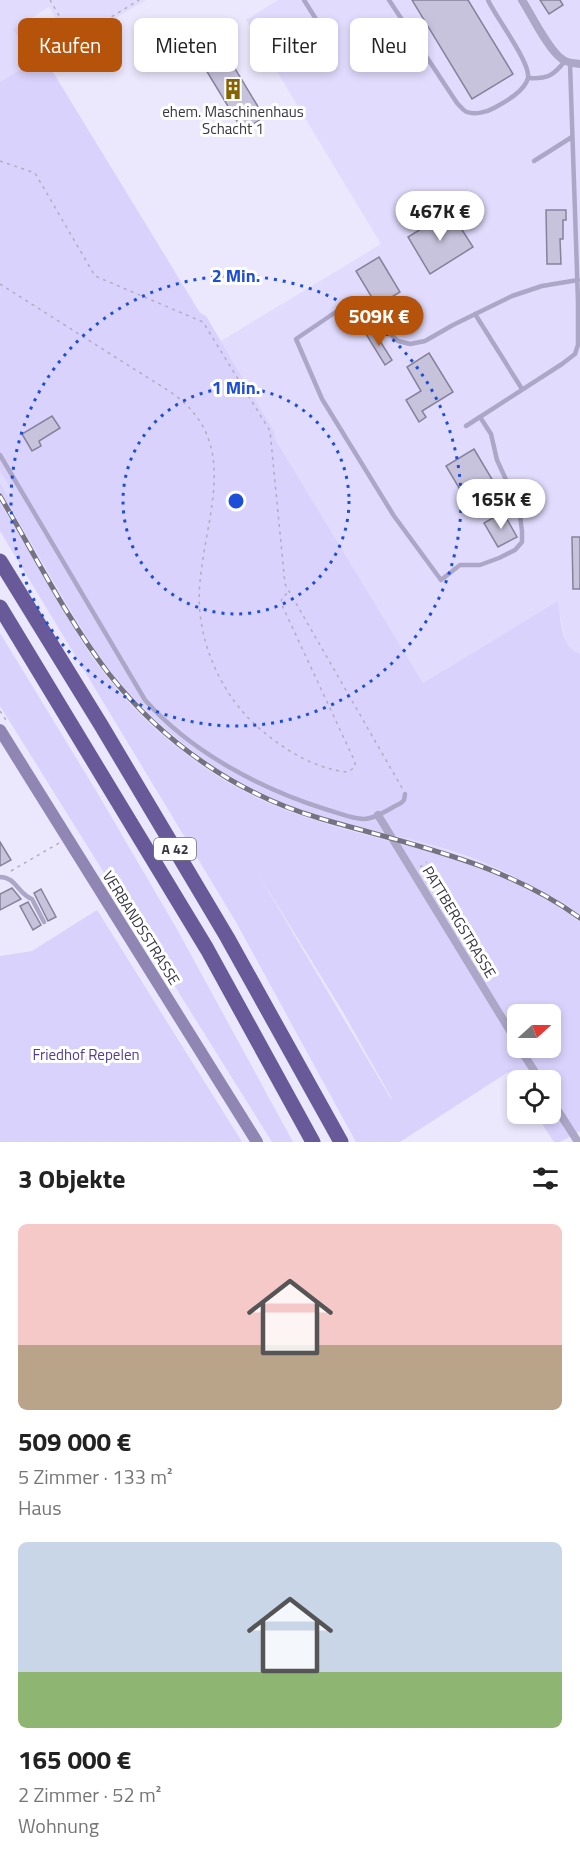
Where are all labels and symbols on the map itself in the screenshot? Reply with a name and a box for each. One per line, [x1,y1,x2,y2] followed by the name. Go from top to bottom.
[221,77,245,101] building icon: ehem. Maschinenhaus Schacht 1
[162,100,304,140] place label: ehem. Maschinenhaus Schacht 1
[391,191,489,242] pin: 467K €
[212,262,260,289] text: 2 Min.
[330,296,428,347] pin: 509K €
[212,374,260,401] text: 1 Min.
[452,479,550,530] pin: 165K €
[226,491,246,511] centre of rings
[154,838,196,860] road number: A 42
[417,861,502,982] street label: PATTBERGSTRASSE
[97,866,186,989] street label: VERBANDSSTRASSE
[507,1004,561,1058] north arrow
[32,1043,140,1066] park label: Friedhof Repelen

